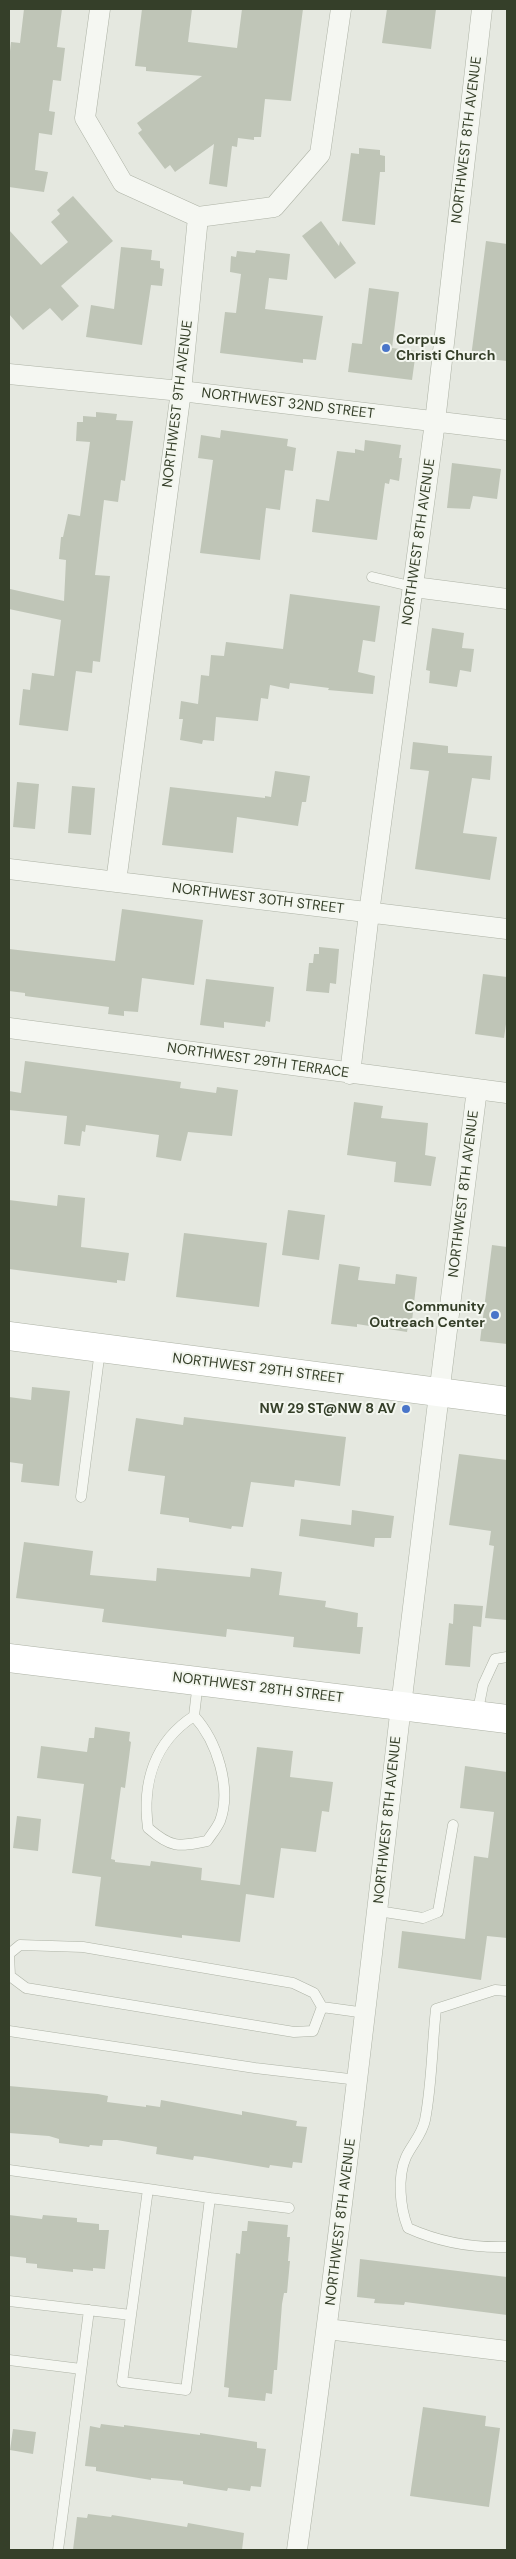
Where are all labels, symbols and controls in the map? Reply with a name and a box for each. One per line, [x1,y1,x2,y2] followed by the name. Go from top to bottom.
[448,55,486,225] street label: NORTHWEST 8TH AVENUE
[159,319,197,489] street label: NORTHWEST 9TH AVENUE
[396,332,495,364] place label: Corpus Christi Church
[380,342,392,354] marker: Corpus Christi Church
[201,385,375,423] street label: NORTHWEST 32ND STREET
[399,458,439,626] street label: NORTHWEST 8TH AVENUE
[171,880,345,918] street label: NORTHWEST 30TH STREET
[166,1040,350,1082] street label: NORTHWEST 29TH TERRACE
[445,1109,483,1279] street label: NORTHWEST 8TH AVENUE
[369,1299,485,1331] place label: Community Outreach Center
[489,1309,501,1321] marker: Community Outreach Center
[172,1350,344,1388] street label: NORTHWEST 29TH STREET
[259,1401,396,1417] place label: NW 29 ST@NW 8 AV
[400,1403,412,1415] marker: NW 29 ST@NW 8 AV
[172,1669,344,1707] street label: NORTHWEST 28TH STREET
[371,1735,405,1905] street label: NORTHWEST 8TH AVENUE
[322,2137,360,2307] street label: NORTHWEST 8TH AVENUE

